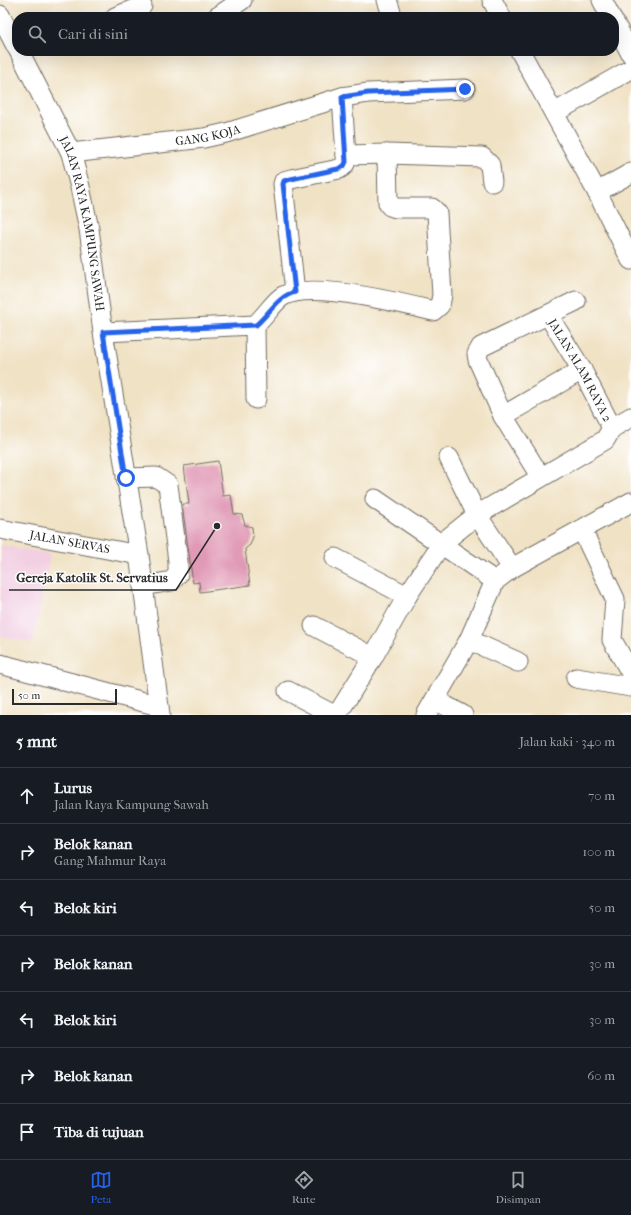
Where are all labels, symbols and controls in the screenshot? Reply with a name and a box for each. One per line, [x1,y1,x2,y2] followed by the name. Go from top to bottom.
[12,12,619,56] search box
[26,23,48,45] icon: search
[58,25,128,43] text: Cari di sini
[456,80,474,98] route end
[174,122,242,148] street label: GANG KOJA
[56,133,107,313] street label: JALAN RAYA KAMPUNG SAWAH
[545,315,615,424] street label: JALAN ALAM RAYA 2
[117,469,135,487] route start
[27,527,111,556] street label: JALAN SERVAS
[9,565,176,590] callout: Gereja Katolik St. Servatius
[16,570,168,585] text: Gereja Katolik St. Servatius
[12,687,117,706] scale bar
[18,689,40,702] text: 50 m
[16,731,57,751] text: 5 mnt
[519,734,615,749] text: Jalan kaki · 340 m
[54,779,92,797] text: Lurus
[16,785,38,807] icon: ahead
[588,788,615,803] text: 70 m
[54,797,209,812] text: Jalan Raya Kampung Sawah
[54,835,133,853] text: Belok kanan
[16,841,38,863] icon: right
[582,844,615,859] text: 100 m
[54,853,166,868] text: Gang Mahmur Raya
[16,897,38,919] icon: left
[54,899,117,917] text: Belok kiri
[589,900,615,915] text: 50 m
[16,953,38,975] icon: right
[54,955,133,973] text: Belok kanan
[589,956,615,971] text: 30 m
[16,1009,38,1031] icon: left
[54,1011,117,1029] text: Belok kiri
[589,1012,615,1027] text: 30 m
[16,1065,38,1087] icon: right
[54,1067,133,1085] text: Belok kanan
[587,1068,615,1083] text: 60 m
[16,1121,38,1143] icon: arrive
[54,1123,144,1141] text: Tiba di tujuan
[90,1169,112,1206] tab: Peta
[292,1169,315,1206] tab: Rute
[495,1169,541,1206] tab: Disimpan

